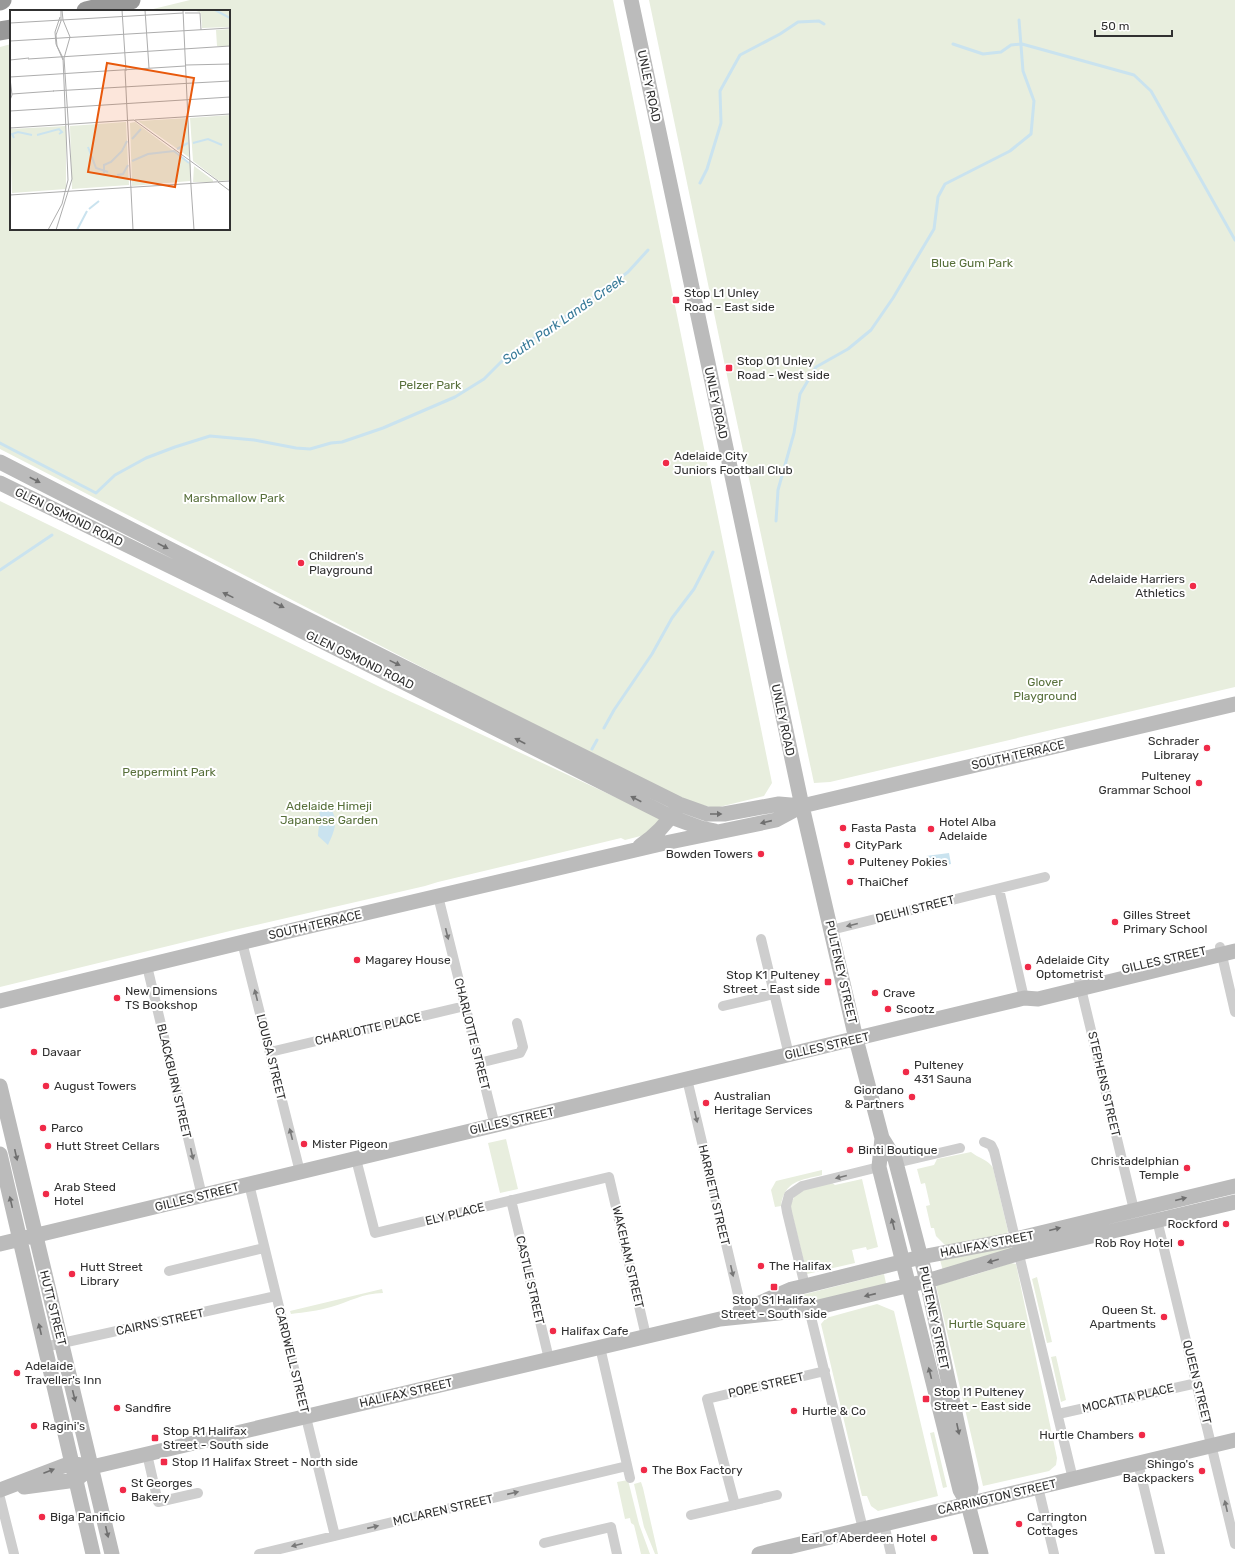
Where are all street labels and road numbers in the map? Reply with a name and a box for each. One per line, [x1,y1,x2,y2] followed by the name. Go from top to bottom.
[635,49,663,123] street label: UNLEY ROAD
[702,366,730,440] street label: UNLEY ROAD
[13,485,125,549] street label: GLEN OSMOND ROAD
[304,628,416,692] street label: GLEN OSMOND ROAD
[769,683,797,757] street label: UNLEY ROAD
[970,737,1066,773] street label: SOUTH TERRACE
[874,892,956,926] street label: DELHI STREET
[267,907,363,943] street label: SOUTH TERRACE
[822,919,860,1025] street label: PULTENEY STREET
[1120,943,1208,977] street label: GILLES STREET
[451,977,493,1091] street label: CHARLOTTE STREET
[313,1010,423,1048] street label: CHARLOTTE PLACE
[254,1013,288,1101] street label: LOUISA STREET
[154,1022,194,1140] street label: BLACKBURN STREET
[783,1029,871,1063] street label: GILLES STREET
[1085,1030,1123,1138] street label: STEPHENS STREET
[468,1104,556,1138] street label: GILLES STREET
[696,1143,732,1247] street label: HARRIETT STREET
[153,1180,241,1214] street label: GILLES STREET
[424,1200,486,1228] street label: ELY PLACE
[609,1204,647,1310] street label: WAKEHAM STREET
[939,1228,1035,1260] street label: HALIFAX STREET
[513,1234,547,1326] street label: CASTLE STREET
[916,1265,952,1371] street label: PULTENEY STREET
[37,1269,69,1347] street label: HUTT STREET
[115,1306,205,1338] street label: CAIRNS STREET
[272,1306,312,1414] street label: CARDWELL STREET
[1180,1339,1214,1425] street label: QUEEN STREET
[727,1369,805,1401] street label: POPE STREET
[358,1375,454,1411] street label: HALIFAX STREET
[1081,1381,1175,1415] street label: MOCATTA PLACE
[936,1477,1058,1517] street label: CARRINGTON STREET
[392,1492,495,1528] street label: MCLAREN STREET

